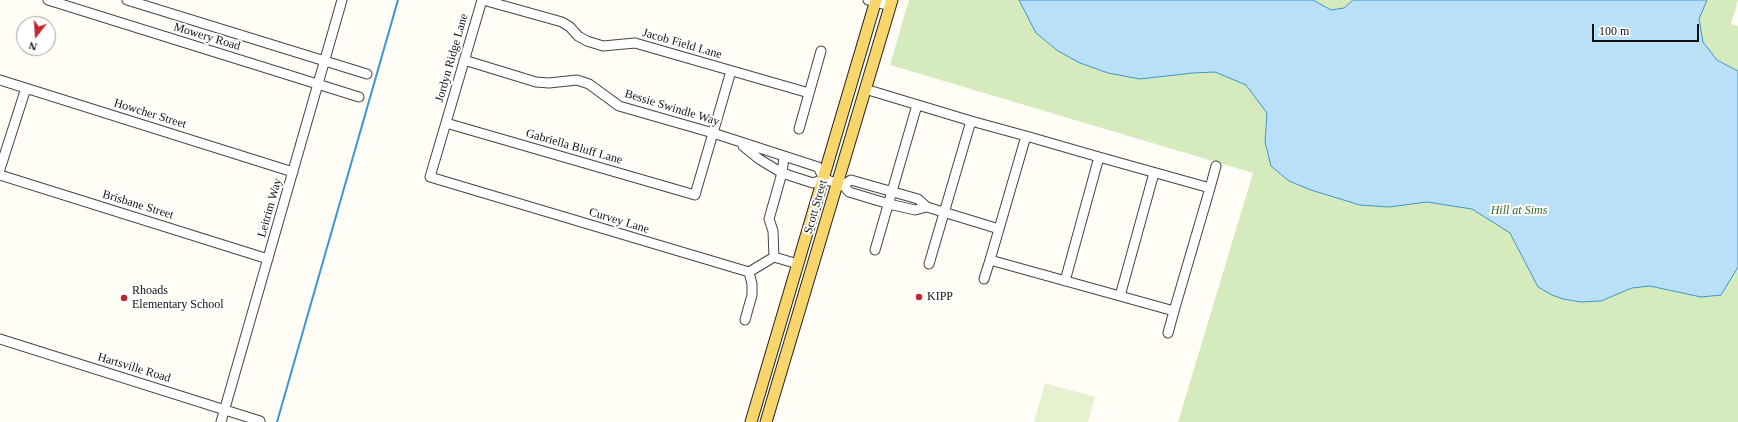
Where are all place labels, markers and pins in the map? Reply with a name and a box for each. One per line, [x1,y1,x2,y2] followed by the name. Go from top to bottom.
[132,284,224,312] place label: Rhoads Elementary School
[927,290,953,304] place label: KIPP
[914,292,924,302] marker: KIPP
[119,293,129,303] marker: Rhoads Elementary School

